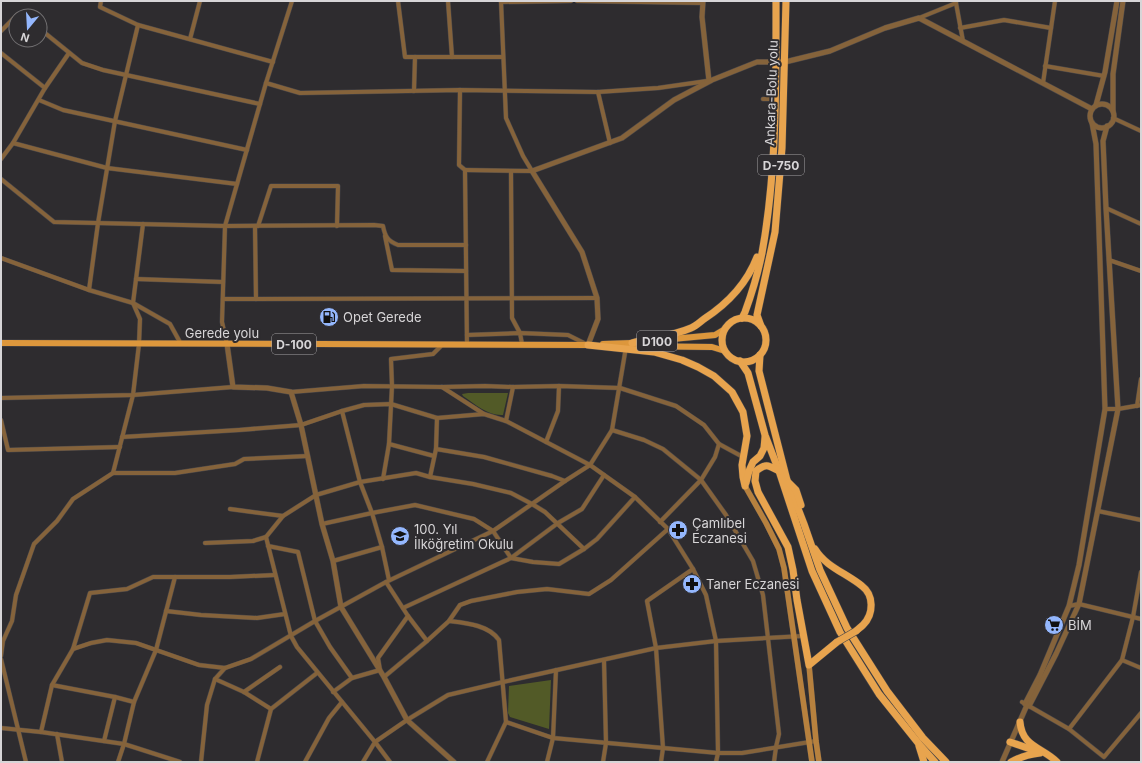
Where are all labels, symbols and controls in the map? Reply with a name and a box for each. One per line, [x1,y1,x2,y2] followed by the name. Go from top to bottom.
[8,8,48,48] north arrow
[19,30,31,45] text: N
[761,40,781,146] street label: Ankara-Bolu yolu
[758,155,804,175] road number: D-750
[318,306,340,328] fuel station icon: Opet Gerede
[343,309,421,325] place label: Opet Gerede
[185,325,259,341] street label: Gerede yolu
[637,331,677,351] road number: D100
[272,334,316,354] road number: D-100
[692,515,747,546] place label: Çamlıbel Eczanesi
[667,519,689,541] pharmacy icon: Çamlıbel Eczanesi
[414,521,514,552] place label: 100. Yıl İlköğretim Okulu
[389,525,411,547] school or university icon: 100. Yıl İlköğretim Okulu
[681,573,703,595] pharmacy icon: Taner Eczanesi
[706,576,799,592] place label: Taner Eczanesi
[1043,614,1065,636] supermarket icon: BİM
[1068,617,1092,633] place label: BİM

